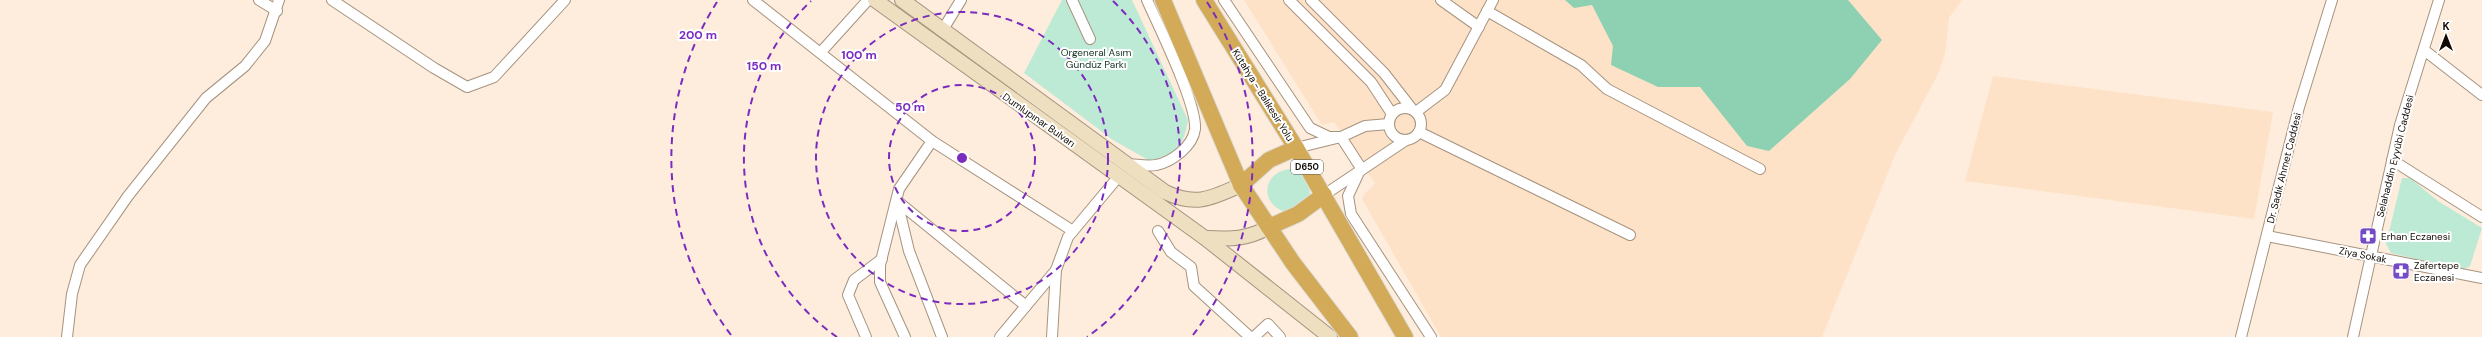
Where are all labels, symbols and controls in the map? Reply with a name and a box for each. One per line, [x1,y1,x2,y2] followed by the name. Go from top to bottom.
[2426,16,2466,56] north arrow
[2442,19,2450,33] text: K
[679,27,717,43] text: 200 m
[1061,46,1131,71] park label: Orgeneral Asım Gündüz Parkı
[1229,46,1297,144] street label: Kütahya - Balıkesir Yolu
[841,47,877,63] text: 100 m
[747,58,781,74] text: 150 m
[1000,90,1078,150] street label: Dumlupınar Bulvarı
[2373,93,2417,219] street label: Selahaddin Eyyübi Caddesi
[895,99,925,115] text: 50 m
[2264,111,2304,225] street label: Dr. Sadık Ahmet Caddesi
[955,151,969,165] centre of rings
[1291,160,1323,174] road number: D650
[2358,226,2378,246] pharmacy icon: Erhan Eczanesi
[2381,230,2450,243] place label: Erhan Eczanesi
[2338,244,2388,266] street label: Ziya Sokak
[2414,259,2459,284] place label: Zafertepe Eczanesi
[2391,261,2411,281] pharmacy icon: Zafertepe Eczanesi

